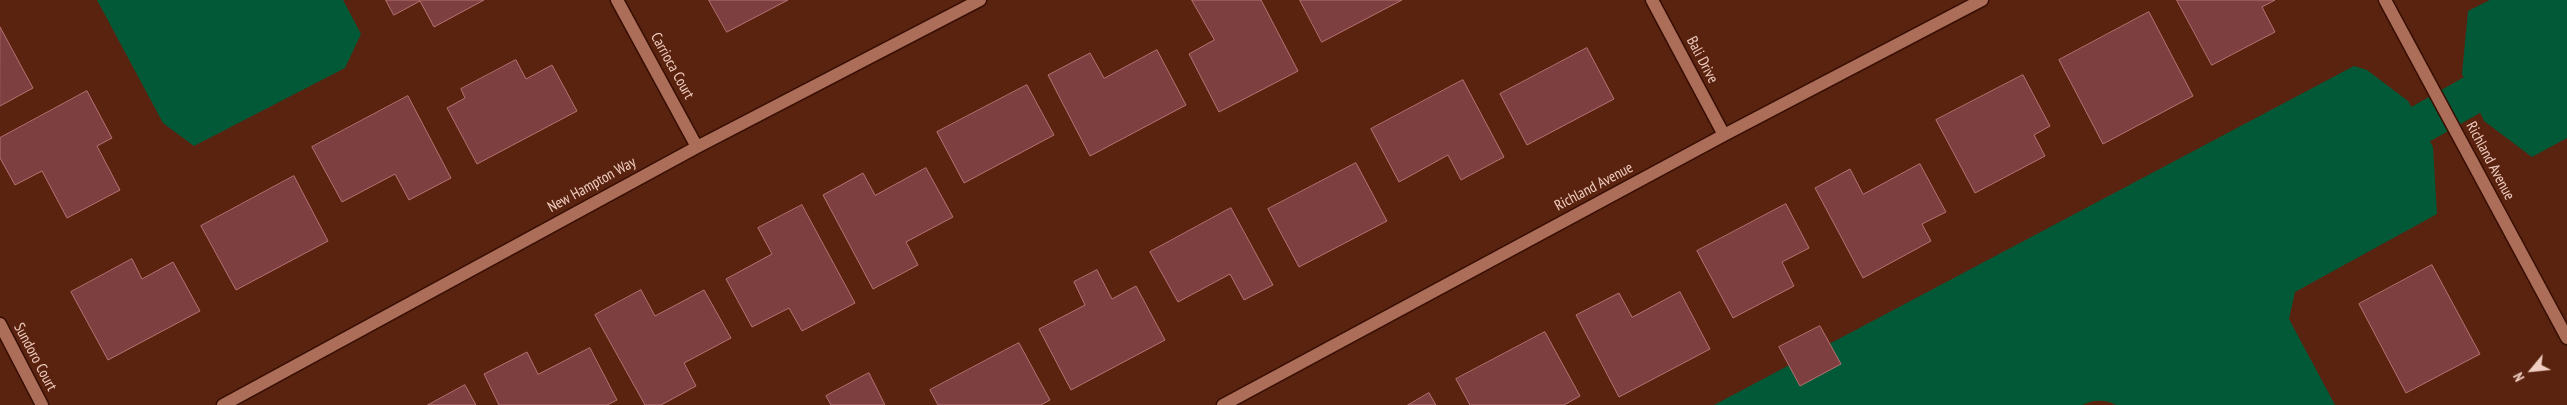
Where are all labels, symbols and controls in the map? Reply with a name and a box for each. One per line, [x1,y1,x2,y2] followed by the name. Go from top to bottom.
[646,30,698,102] street label: Carrioca Court
[1682,34,1722,86] street label: Bali Drive
[2462,119,2518,203] street label: Richland Avenue
[545,153,639,217] street label: New Hampton Way
[1552,159,1636,215] street label: Richland Avenue
[10,320,60,394] street label: Sundoro Court
[2507,345,2557,395] north arrow
[2509,369,2528,385] text: N

